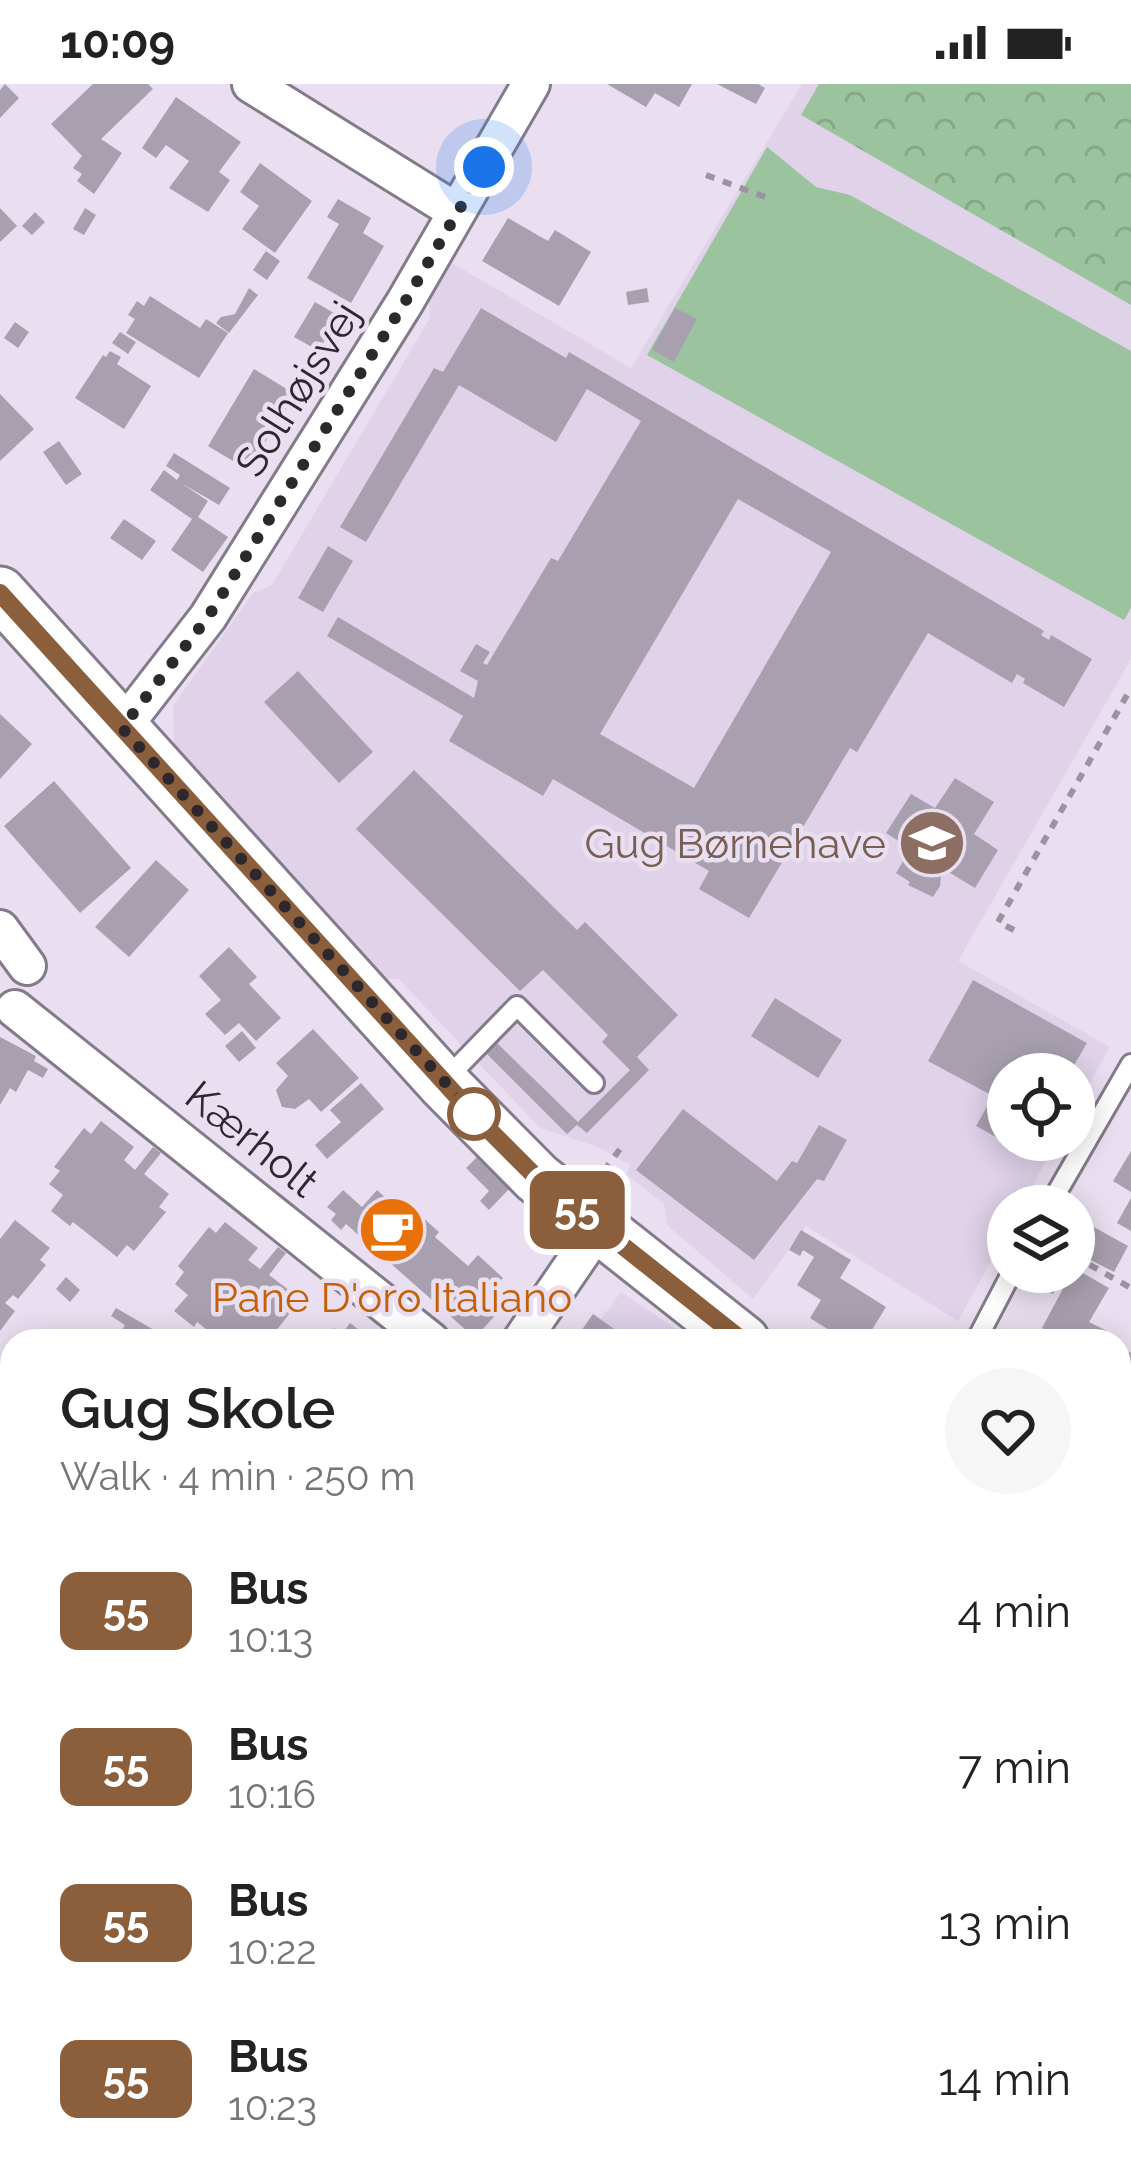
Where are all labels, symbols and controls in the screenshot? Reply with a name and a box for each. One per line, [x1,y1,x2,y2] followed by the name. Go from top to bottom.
[60,16,175,69] text: 10:09
[454,137,514,197] your location
[225,293,371,485] street label: Solhøjsvej
[897,808,967,878] school or university icon: Gug Børnehave
[584,819,886,868] place label: Gug Børnehave
[987,1053,1095,1293] map controls
[987,1053,1095,1161] button: locate
[176,1071,328,1207] street label: Kærholt
[449,1089,499,1139] unlabelled marker
[523,1171,631,1249] line badge: 55
[554,1185,600,1234] text: 55
[987,1185,1095,1293] button: layers
[357,1195,427,1265] cafe icon: Pane D'oro Italiano
[212,1273,572,1322] place label: Pane D'oro Italiano
[945,1368,1071,1494] button: heart
[60,1374,336,1441] text: Gug Skole
[60,1453,415,1499] text: Walk · 4 min · 250 m
[228,1562,309,1615] text: Bus
[958,1585,1071,1638] text: 4 min
[103,1586,149,1635] text: 55
[228,1615,313,1661] text: 10:13
[228,1718,309,1771] text: Bus
[958,1741,1071,1794] text: 7 min
[103,1742,149,1791] text: 55
[228,1771,316,1817] text: 10:16
[228,1874,309,1927] text: Bus
[939,1897,1071,1950] text: 13 min
[103,1898,149,1947] text: 55
[228,1927,317,1973] text: 10:22
[228,2030,309,2083] text: Bus
[938,2053,1071,2106] text: 14 min
[103,2054,149,2103] text: 55
[228,2083,317,2129] text: 10:23

